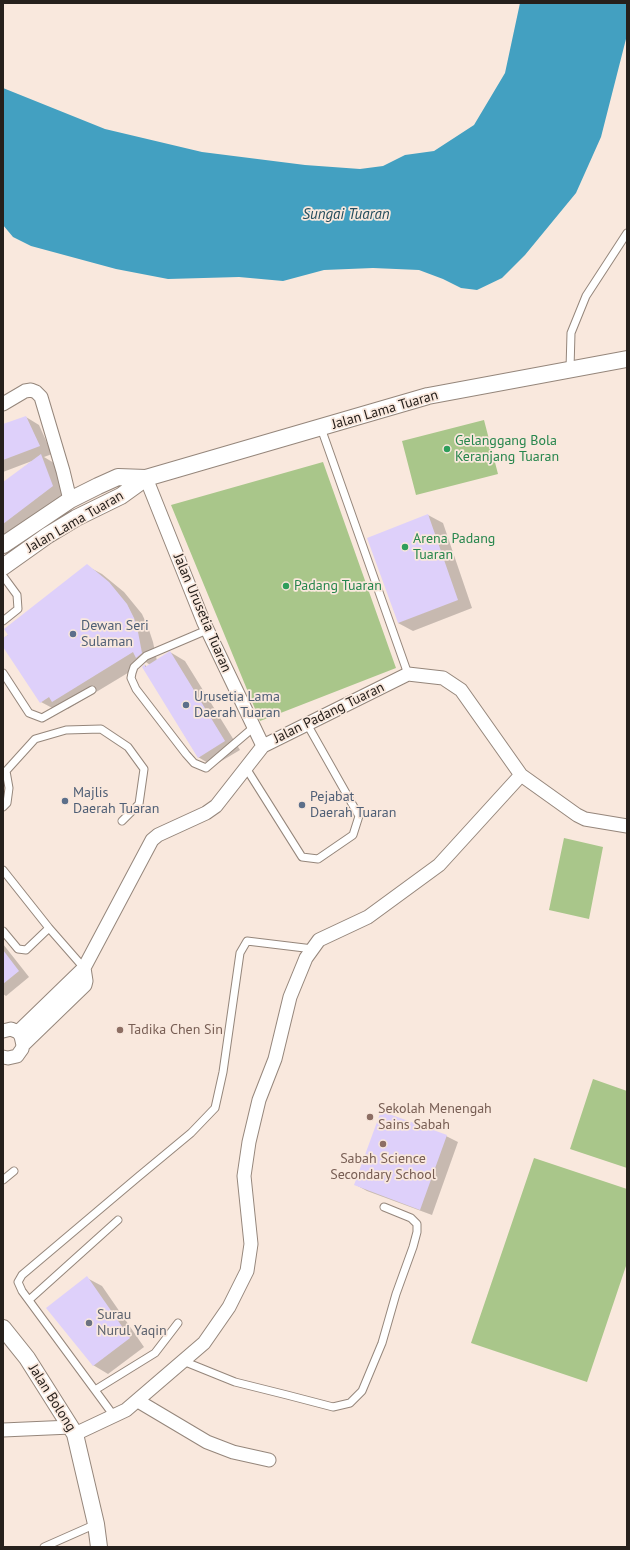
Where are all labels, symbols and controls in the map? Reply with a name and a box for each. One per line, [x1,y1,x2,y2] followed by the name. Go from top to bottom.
[302,206,390,224] water label: Sungai Tuaran
[330,387,440,433] street label: Jalan Lama Tuaran
[455,433,559,466] place label: Gelanggang Bola Keranjang Tuaran
[442,444,452,454] marker: Gelanggang Bola Keranjang Tuaran
[23,487,127,557] street label: Jalan Lama Tuaran
[413,531,495,564] place label: Arena Padang Tuaran
[400,542,410,552] marker: Arena Padang Tuaran
[169,551,235,675] street label: Jalan Urusetia Tuaran
[294,578,382,594] place label: Padang Tuaran
[281,581,291,591] marker: Padang Tuaran
[81,618,149,650] place label: Dewan Seri Sulaman
[68,629,78,639] marker: Dewan Seri Sulaman
[271,679,387,747] street label: Jalan Padang Tuaran
[194,689,280,722] place label: Urusetia Lama Daerah Tuaran
[181,700,191,710] marker: Urusetia Lama Daerah Tuaran
[73,785,159,818] place label: Majlis Daerah Tuaran
[310,789,396,822] place label: Pejabat Daerah Tuaran
[60,796,70,806] marker: Majlis Daerah Tuaran
[297,800,307,810] marker: Pejabat Daerah Tuaran
[128,1022,223,1038] place label: Tadika Chen Sin
[115,1025,125,1035] marker: Tadika Chen Sin
[378,1101,492,1134] place label: Sekolah Menengah Sains Sabah
[365,1112,375,1122] marker: Sekolah Menengah Sains Sabah
[378,1139,388,1149] marker: Sabah Science Secondary School
[330,1151,436,1184] place label: Sabah Science Secondary School
[97,1307,167,1340] place label: Surau Nurul Yaqin
[84,1318,94,1328] marker: Surau Nurul Yaqin
[25,1361,79,1435] street label: Jalan Bolong

